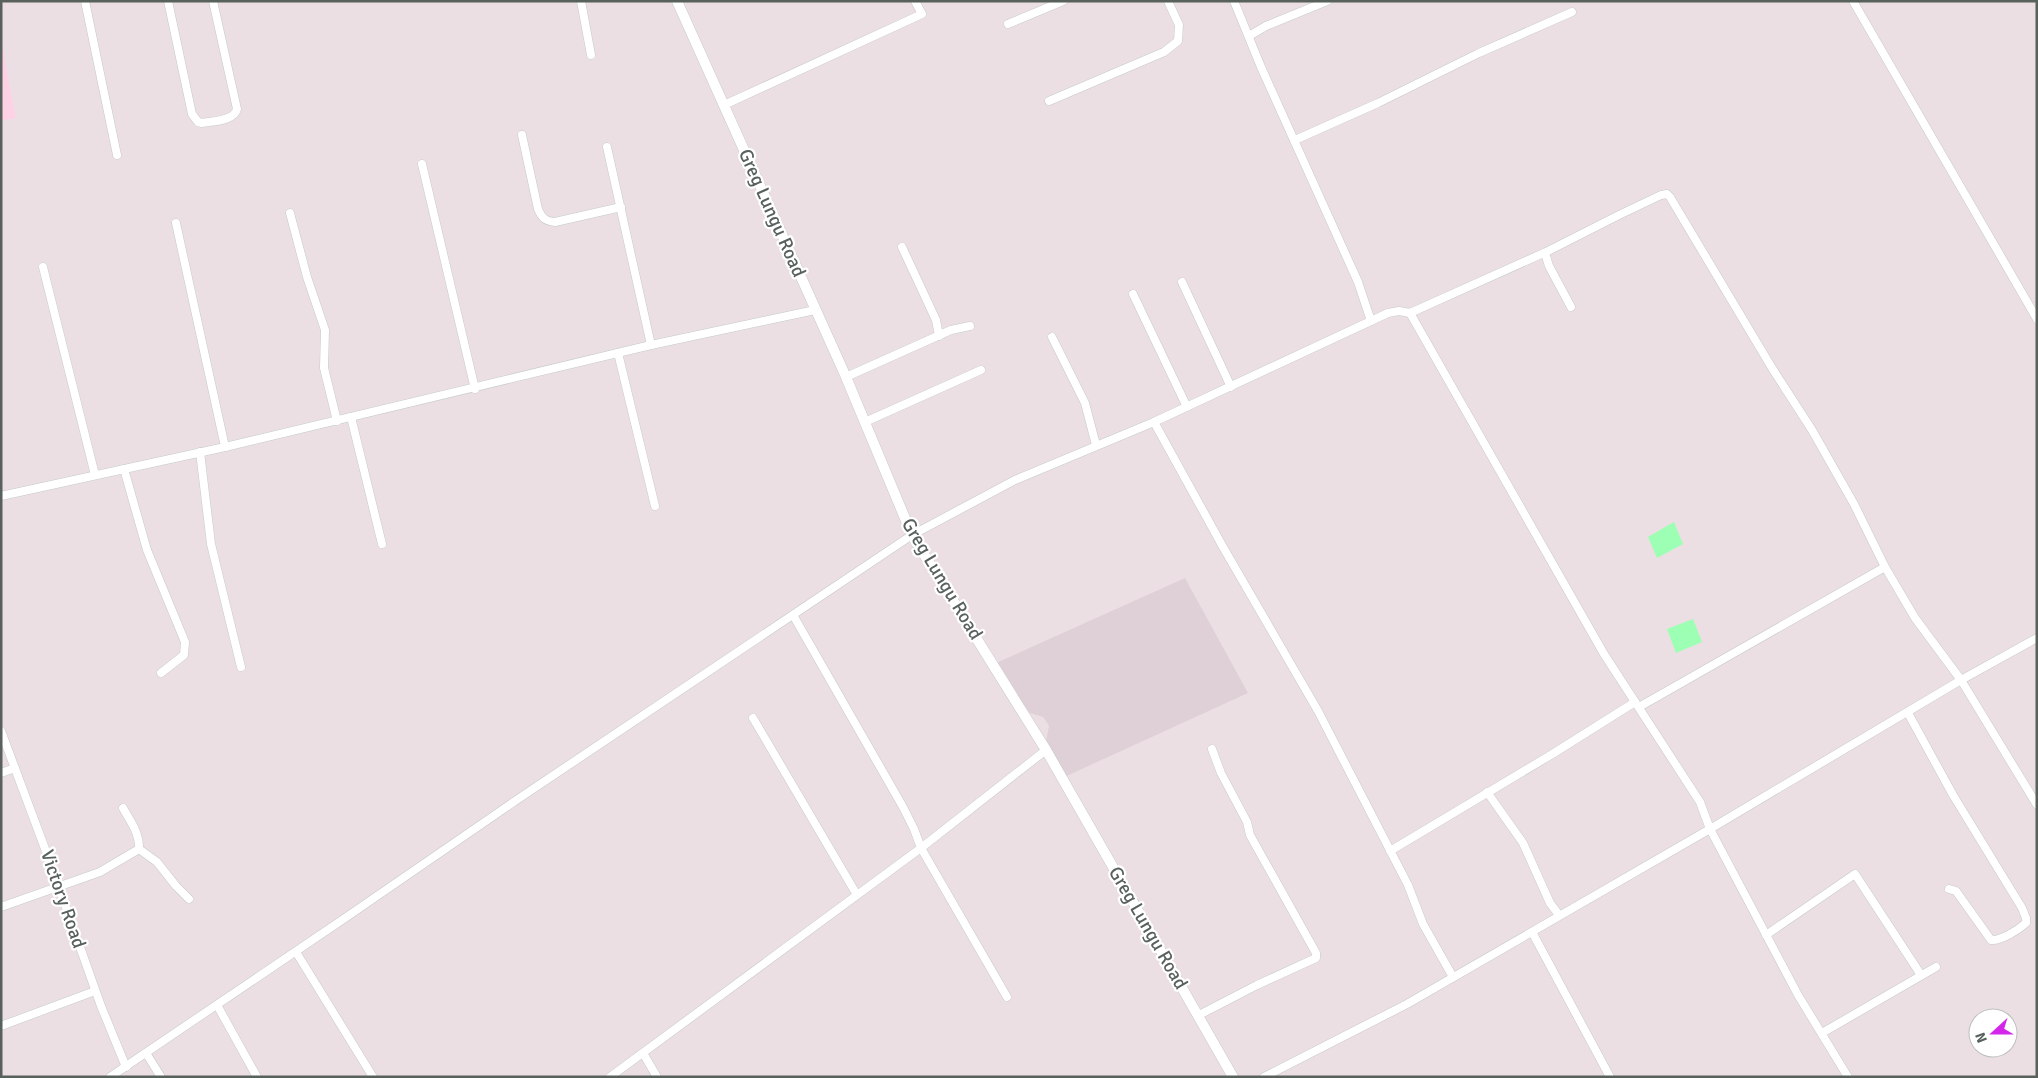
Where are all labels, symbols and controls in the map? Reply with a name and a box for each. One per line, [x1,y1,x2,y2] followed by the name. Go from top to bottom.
[733,145,811,281] street label: Greg Lungu Road
[896,514,988,644] street label: Greg Lungu Road
[35,847,91,951] street label: Victory Road
[1103,862,1193,994] street label: Greg Lungu Road
[1968,1008,2018,1058] north arrow
[1972,1030,1991,1045] text: N

